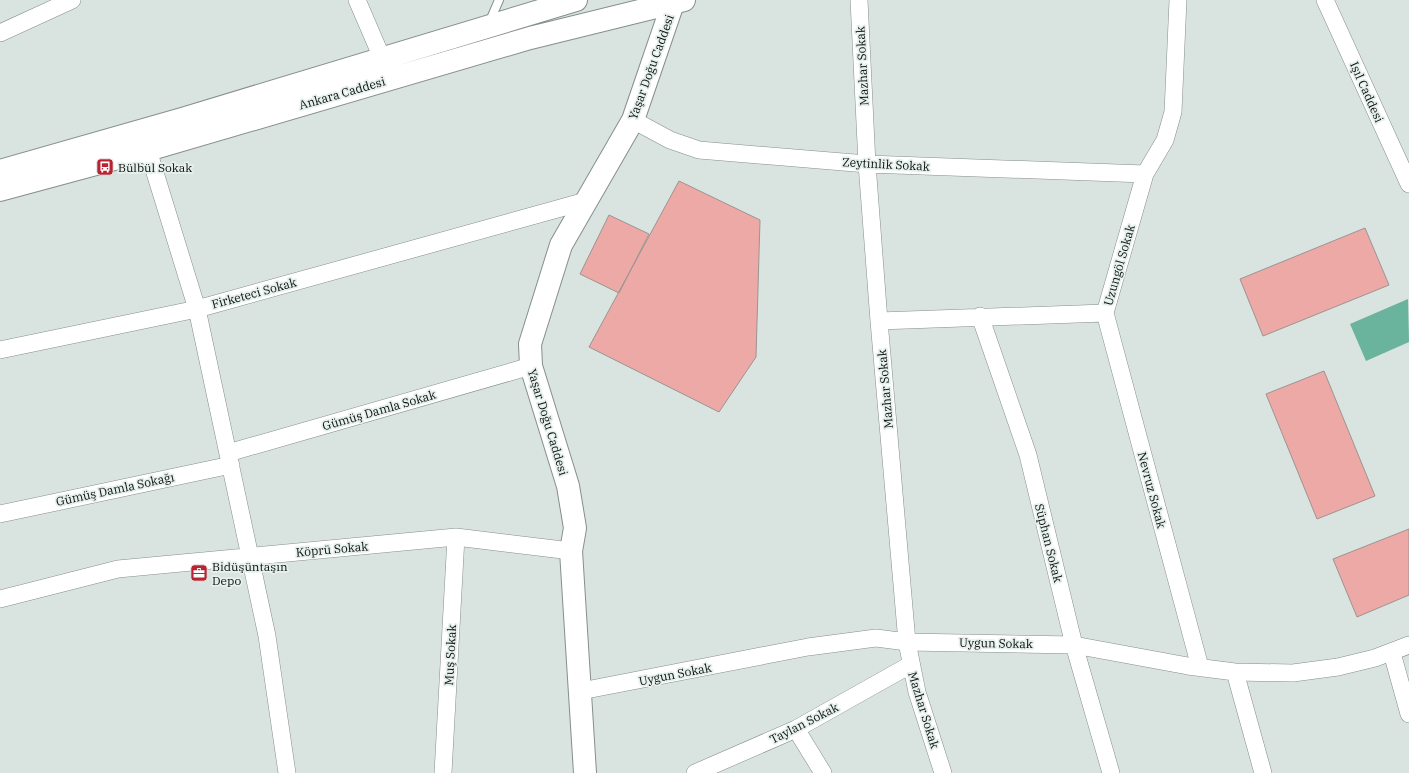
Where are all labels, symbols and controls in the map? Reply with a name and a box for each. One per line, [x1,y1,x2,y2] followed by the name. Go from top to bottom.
[625,12,677,122] street label: Yaşar Doğu Caddesi
[852,26,872,106] street label: Mazhar Sokak
[1347,59,1387,125] street label: Işıl Caddesi
[297,73,387,112] street label: Ankara Caddesi
[842,154,930,174] street label: Zeytinlik Sokak
[95,157,115,177] bus stop icon: Bülbül Sokak
[118,160,192,175] place label: Bülbül Sokak
[1100,223,1138,307] street label: Uzungöl Sokak
[210,274,298,312] street label: Firketeci Sokak
[874,349,896,429] street label: Mazhar Sokak
[525,367,571,477] street label: Yaşar Doğu Caddesi
[321,387,437,433] street label: Gümüş Damla Sokak
[1135,450,1169,530] street label: Nevruz Sokak
[54,469,176,509] street label: Gümüş Damla Sokağı
[1032,502,1066,584] street label: Süphan Sokak
[295,538,369,560] street label: Köprü Sokak
[212,559,288,588] place label: Bidüşüntaşın Depo
[189,563,209,583] office icon: Bidüşüntaşın Depo
[441,624,459,686] street label: Muş Sokak
[959,635,1033,651] street label: Uygun Sokak
[637,660,713,688] street label: Uygun Sokak
[905,670,943,750] street label: Mazhar Sokak
[767,699,841,747] street label: Taylan Sokak

